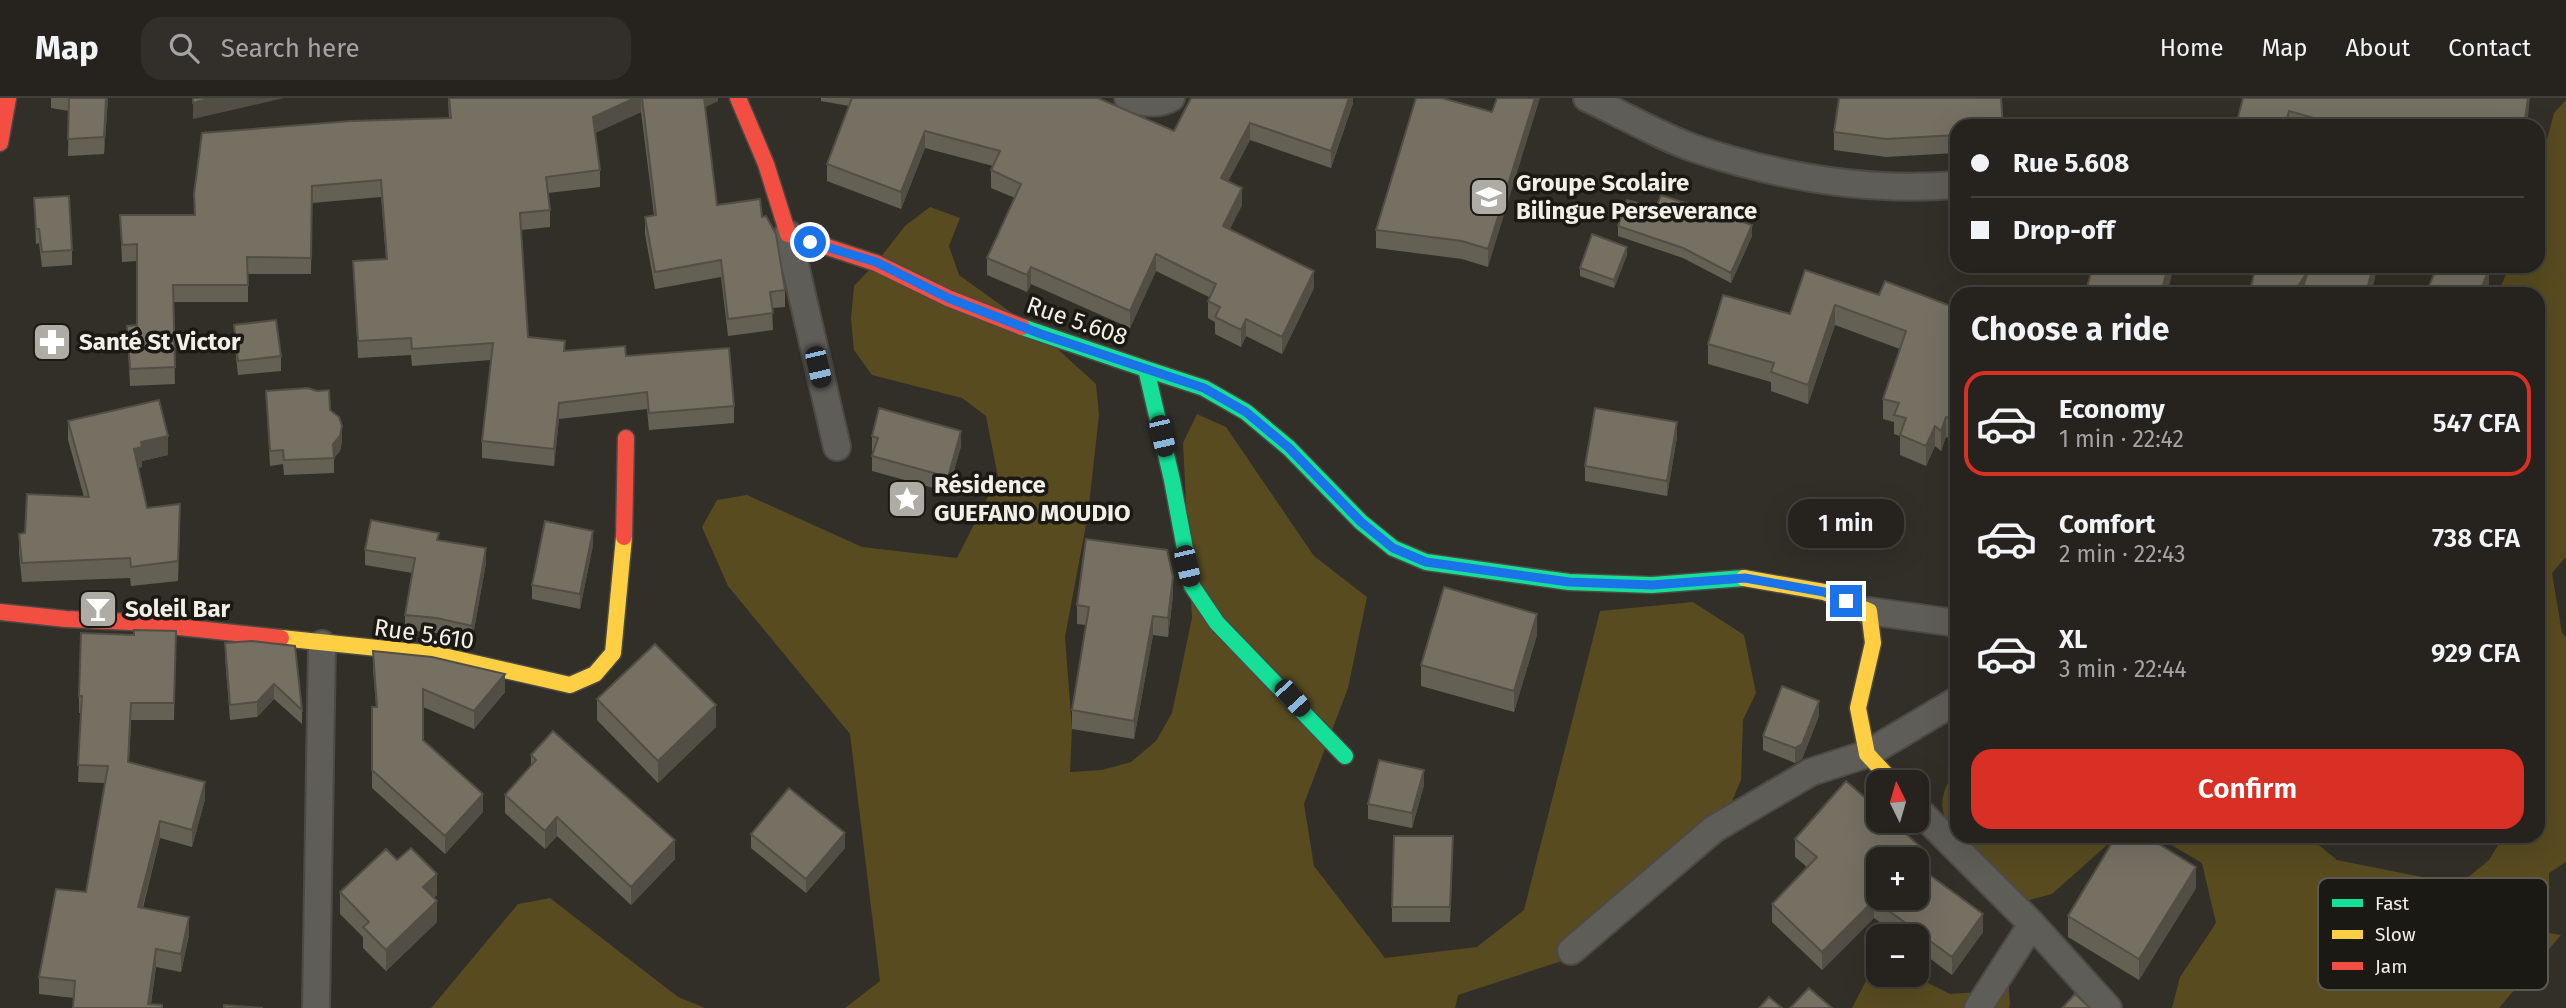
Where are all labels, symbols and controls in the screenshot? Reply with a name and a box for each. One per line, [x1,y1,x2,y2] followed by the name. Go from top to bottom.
[141,17,631,80] search box
[35,28,99,68] text: Map
[165,29,203,67] icon: search
[221,33,360,64] text: Search here
[2160,34,2224,62] text: Home
[2262,34,2308,62] text: Map
[2346,34,2410,62] text: About
[2448,34,2531,62] text: Contact
[2013,148,2129,179] text: Rue 5.608
[1516,169,1757,225] place label: Groupe Scolaire Bilingue Perseverance
[1468,176,1510,218] school or university icon: Groupe Scolaire Bilingue Perseverance
[2013,215,2115,246] text: Drop-off
[794,226,826,258] route start
[1023,291,1131,351] street label: Rue 5.608
[1971,310,2169,348] text: Choose a ride
[31,321,73,363] pharmacy icon: Santé St Victor
[79,328,241,356] place label: Santé St Victor
[804,344,833,390] car
[1975,392,2038,455] icon: car
[2059,394,2165,425] text: Economy
[2433,408,2520,439] text: 547 CFA
[1148,413,1177,459] car
[2059,425,2184,453] text: 1 min · 22:42
[934,471,1131,527] place label: Résidence GUEFANO MOUDIO
[886,478,928,520] place icon: Résidence GUEFANO MOUDIO
[1788,500,1904,548] callout: 1 min
[1975,507,2038,570] icon: car
[1818,509,1874,537] text: 1 min
[2059,509,2155,540] text: Comfort
[2432,523,2520,554] text: 738 CFA
[2059,540,2185,568] text: 2 min · 22:43
[1173,543,1202,589] car
[1830,585,1862,617] route end
[77,588,119,630] bar icon: Soleil Bar
[125,595,231,623] place label: Soleil Bar
[372,613,476,655] street label: Rue 5.610
[1975,622,2038,685] icon: car
[2059,624,2087,655] text: XL
[2431,638,2520,669] text: 929 CFA
[2059,655,2187,683] text: 3 min · 22:44
[1271,675,1314,721] car
[1971,749,2524,829] button: Confirm
[1866,770,1928,833] north arrow
[1866,770,1929,987] map controls
[1866,847,1929,910] button: +
[2318,878,2548,990] legend
[2375,892,2409,915] text: Fast
[2375,923,2416,946] text: Slow
[1866,924,1929,987] button: −
[2375,955,2407,978] text: Jam

